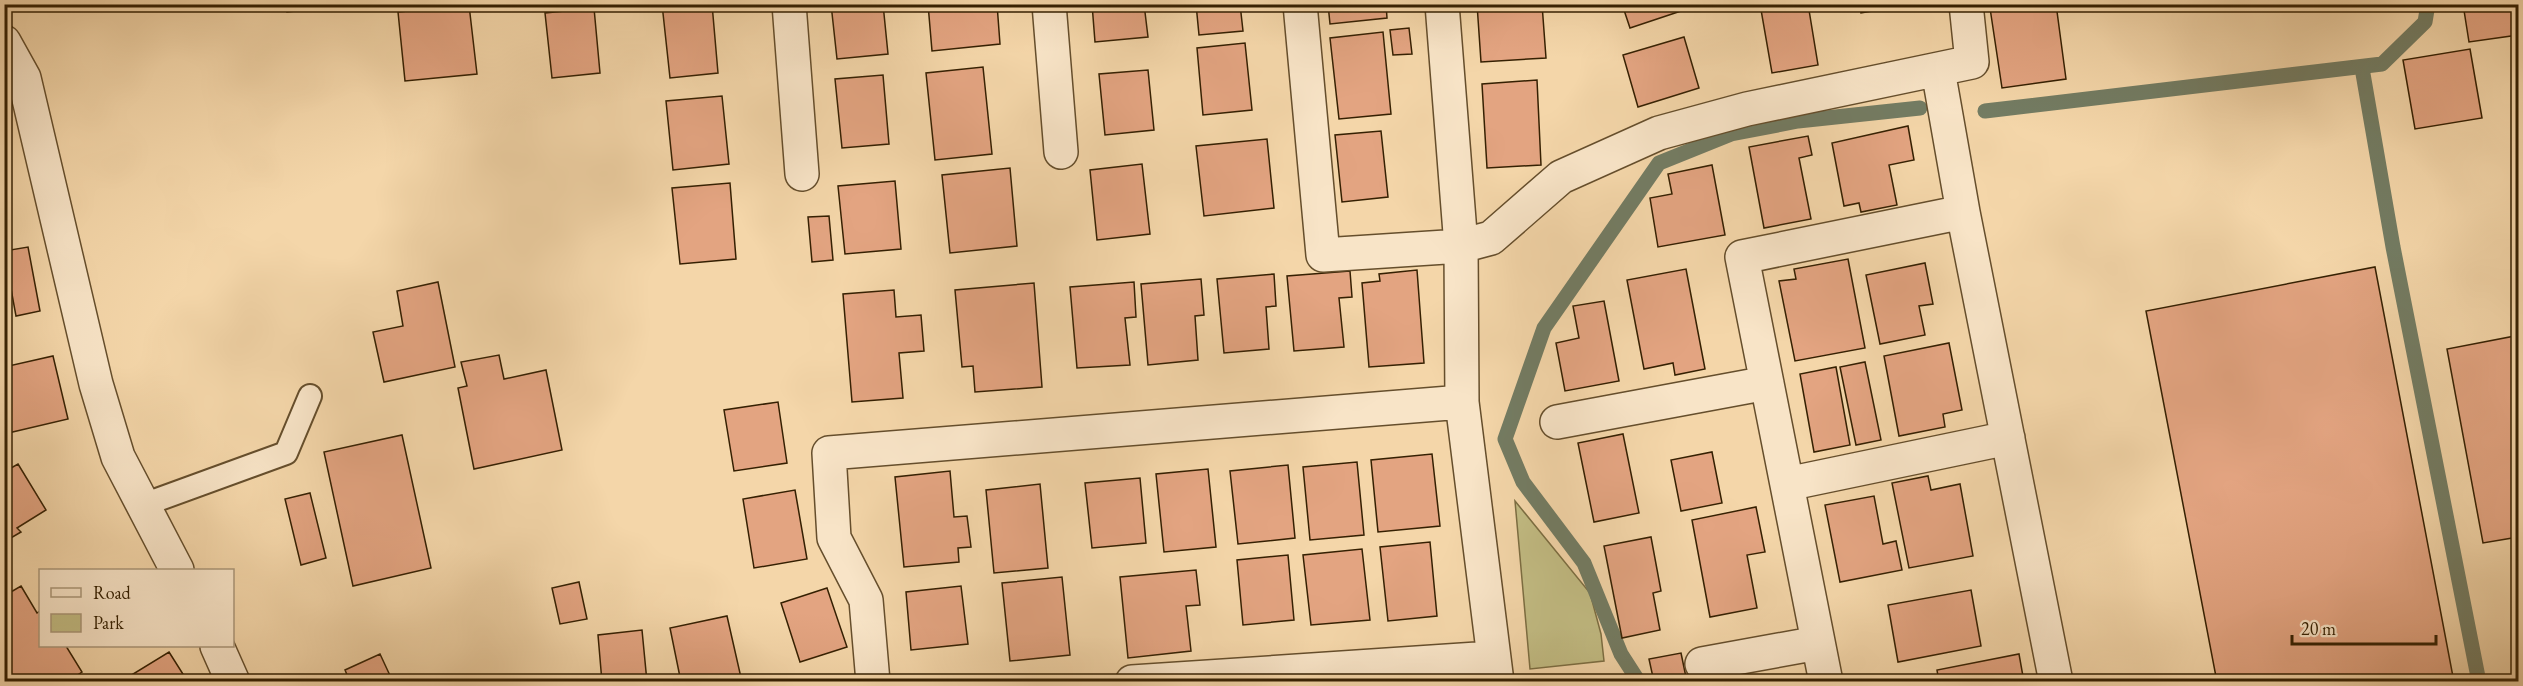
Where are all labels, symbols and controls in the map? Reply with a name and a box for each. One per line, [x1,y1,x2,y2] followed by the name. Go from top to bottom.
[39,569,234,647] legend
[93,581,132,604] text: Road
[2292,608,2436,646] scale bar
[93,611,124,634] text: Park
[2301,617,2336,640] text: 20 m

